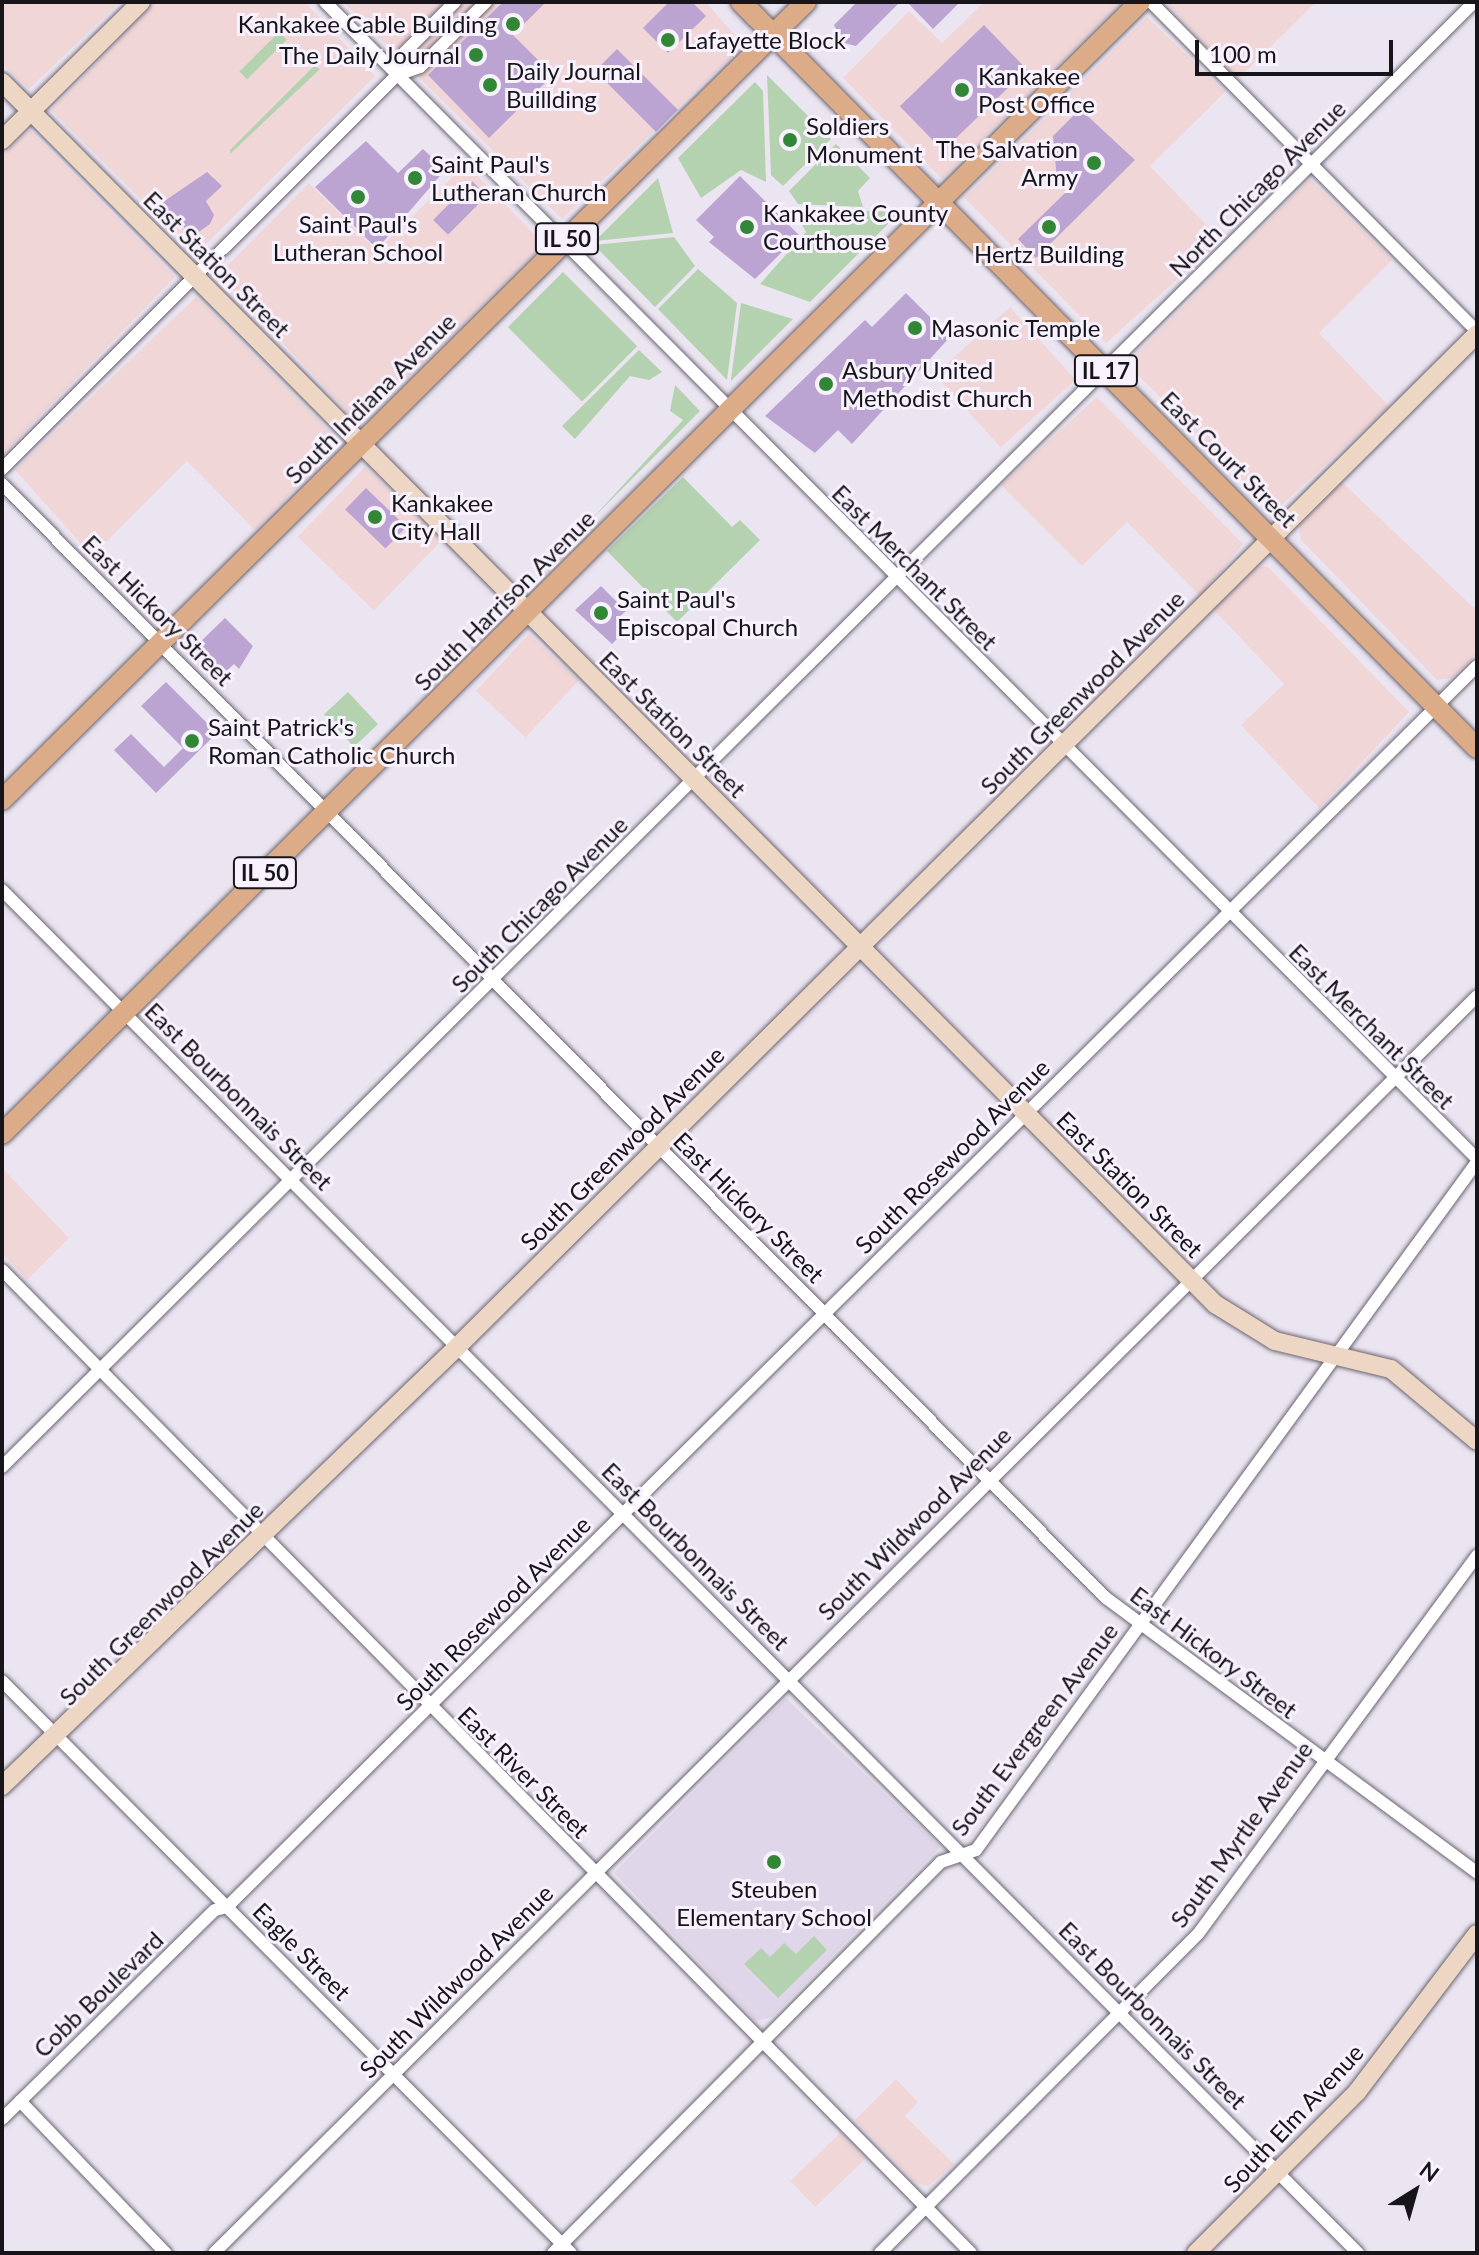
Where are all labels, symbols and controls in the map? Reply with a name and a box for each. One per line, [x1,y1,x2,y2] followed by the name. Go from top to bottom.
[238,10,497,38] place label: Kankakee Cable Building
[504,15,522,33] marker: Kankakee Cable Building
[1199,24,1397,74] scale bar
[684,26,846,54] place label: Lafayette Block
[659,31,677,49] marker: Lafayette Block
[1209,39,1277,68] text: 100 m
[278,41,460,69] place label: The Daily Journal
[467,46,485,64] marker: The Daily Journal
[506,57,642,113] place label: Daily Journal Buillding
[978,62,1095,118] place label: Kankakee Post Office
[481,76,499,94] marker: Daily Journal Buillding
[953,81,971,99] marker: Kankakee Post Office
[1162,93,1352,283] street label: North Chicago Avenue
[806,112,923,168] place label: Soldiers Monument
[781,131,799,149] marker: Soldiers Monument
[936,135,1078,191] place label: The Salvation Army
[431,150,607,206] place label: Saint Paul's Lutheran Church
[1085,154,1103,172] marker: The Salvation Army
[406,169,424,187] marker: Saint Paul's Lutheran Church
[138,185,296,343] street label: East Station Street
[349,188,367,206] marker: Saint Paul's Lutheran School
[763,199,948,255] place label: Kankakee County Courthouse
[273,210,443,266] place label: Saint Paul's Lutheran School
[738,218,756,236] marker: Kankakee County Courthouse
[1040,218,1058,236] marker: Hertz Building
[533,221,601,257] road number: IL 50
[974,240,1124,268] place label: Hertz Building
[278,306,462,490] street label: South Indiana Avenue
[931,314,1101,342] place label: Masonic Temple
[906,319,924,337] marker: Masonic Temple
[1072,353,1140,389] road number: IL 17
[842,356,1032,412] place label: Asbury United Methodist Church
[817,375,835,393] marker: Asbury United Methodist Church
[1155,385,1303,533] street label: East Court Street
[826,478,1004,656] street label: East Merchant Street
[391,489,493,545] place label: Kankakee City Hall
[407,503,601,697] street label: South Harrison Avenue
[366,508,384,526] marker: Kankakee City Hall
[77,529,239,691] street label: East Hickory Street
[974,584,1190,800] street label: South Greenwood Avenue
[617,585,798,641] place label: Saint Paul's Episcopal Church
[592,604,610,622] marker: Saint Paul's Episcopal Church
[594,645,752,803] street label: East Station Street
[208,713,455,769] place label: Saint Patrick's Roman Catholic Church
[183,732,201,750] marker: Saint Patrick's Roman Catholic Church
[445,810,633,998] street label: South Chicago Avenue
[231,855,299,891] road number: IL 50
[1283,937,1461,1115] street label: East Merchant Street
[139,996,339,1196] street label: East Bourbonnais Street
[514,1040,730,1256] street label: South Greenwood Avenue
[849,1053,1055,1259] street label: South Rosewood Avenue
[1051,1105,1209,1263] street label: East Station Street
[668,1126,830,1288] street label: East Hickory Street
[811,1420,1017,1626] street label: South Wildwood Avenue
[596,1456,796,1656] street label: East Bourbonnais Street
[53,1495,269,1711] street label: South Greenwood Avenue
[390,1510,596,1716] street label: South Rosewood Avenue
[1125,1580,1303,1724] street label: East Hickory Street
[944,1617,1124,1841] street label: South Evergreen Avenue
[452,1700,596,1844] street label: East River Street
[1164,1735,1318,1933] street label: South Myrtle Avenue
[765,1853,783,1871] marker: Steuben Elementary School
[676,1875,872,1931] place label: Steuben Elementary School
[353,1878,559,2084] street label: South Wildwood Avenue
[247,1896,357,2006] street label: Eagle Street
[1053,1915,1253,2115] street label: East Bourbonnais Street
[27,1925,169,2063] street label: Cobb Boulevard
[1217,2038,1369,2198] street label: South Elm Avenue
[1375,2151,1455,2231] north arrow
[1415,2156,1445,2187] text: N

